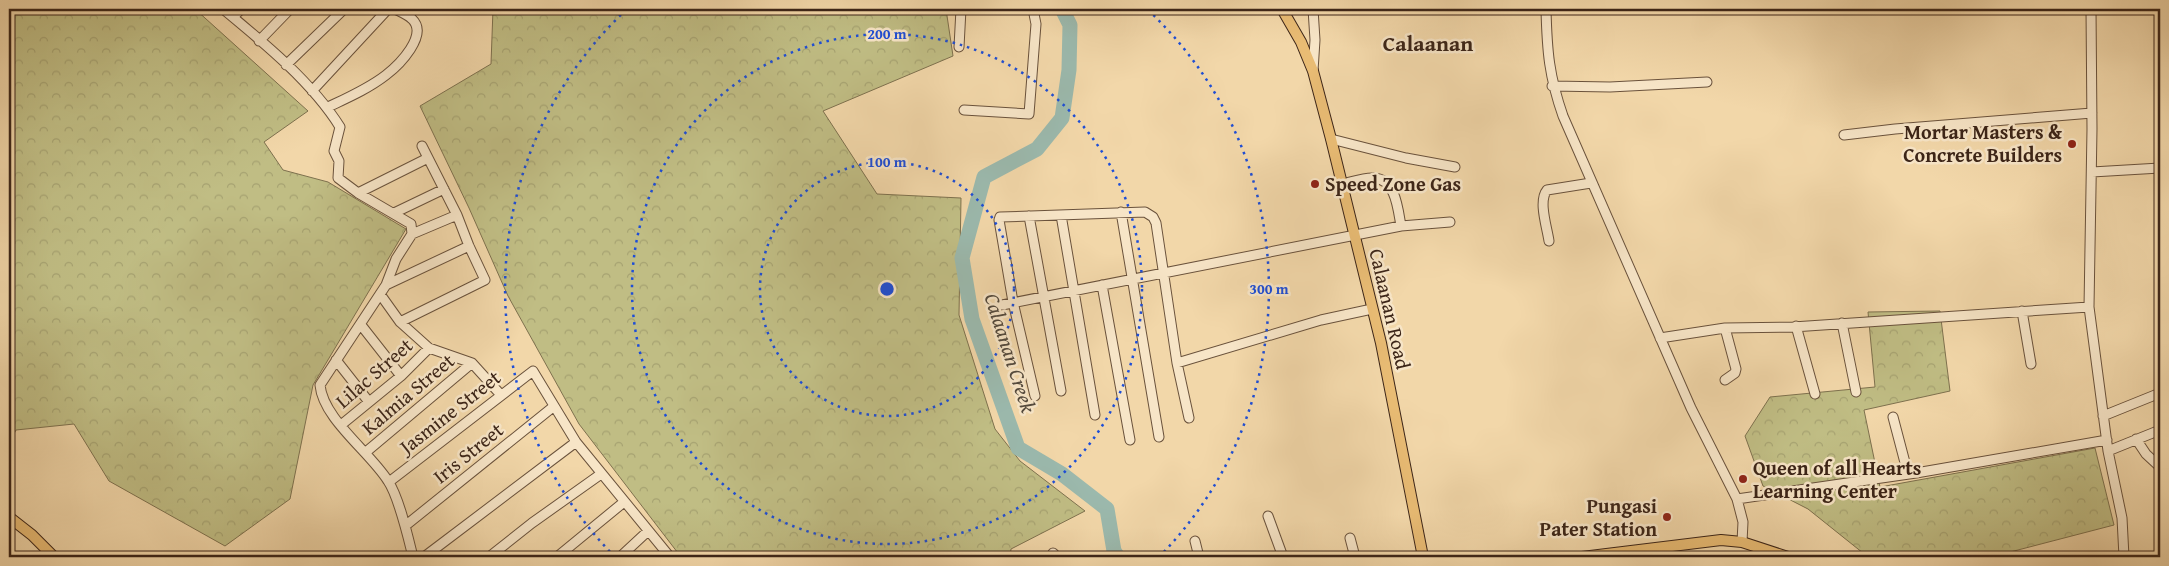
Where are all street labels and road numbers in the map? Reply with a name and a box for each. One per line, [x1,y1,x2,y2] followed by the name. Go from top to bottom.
[1363,246,1419,372] street label: Calaanan Road
[329,331,419,414] street label: Lilac Street
[355,346,460,441] street label: Kalmia Street
[391,363,506,462] street label: Jasmine Street
[426,415,509,490] street label: Iris Street

